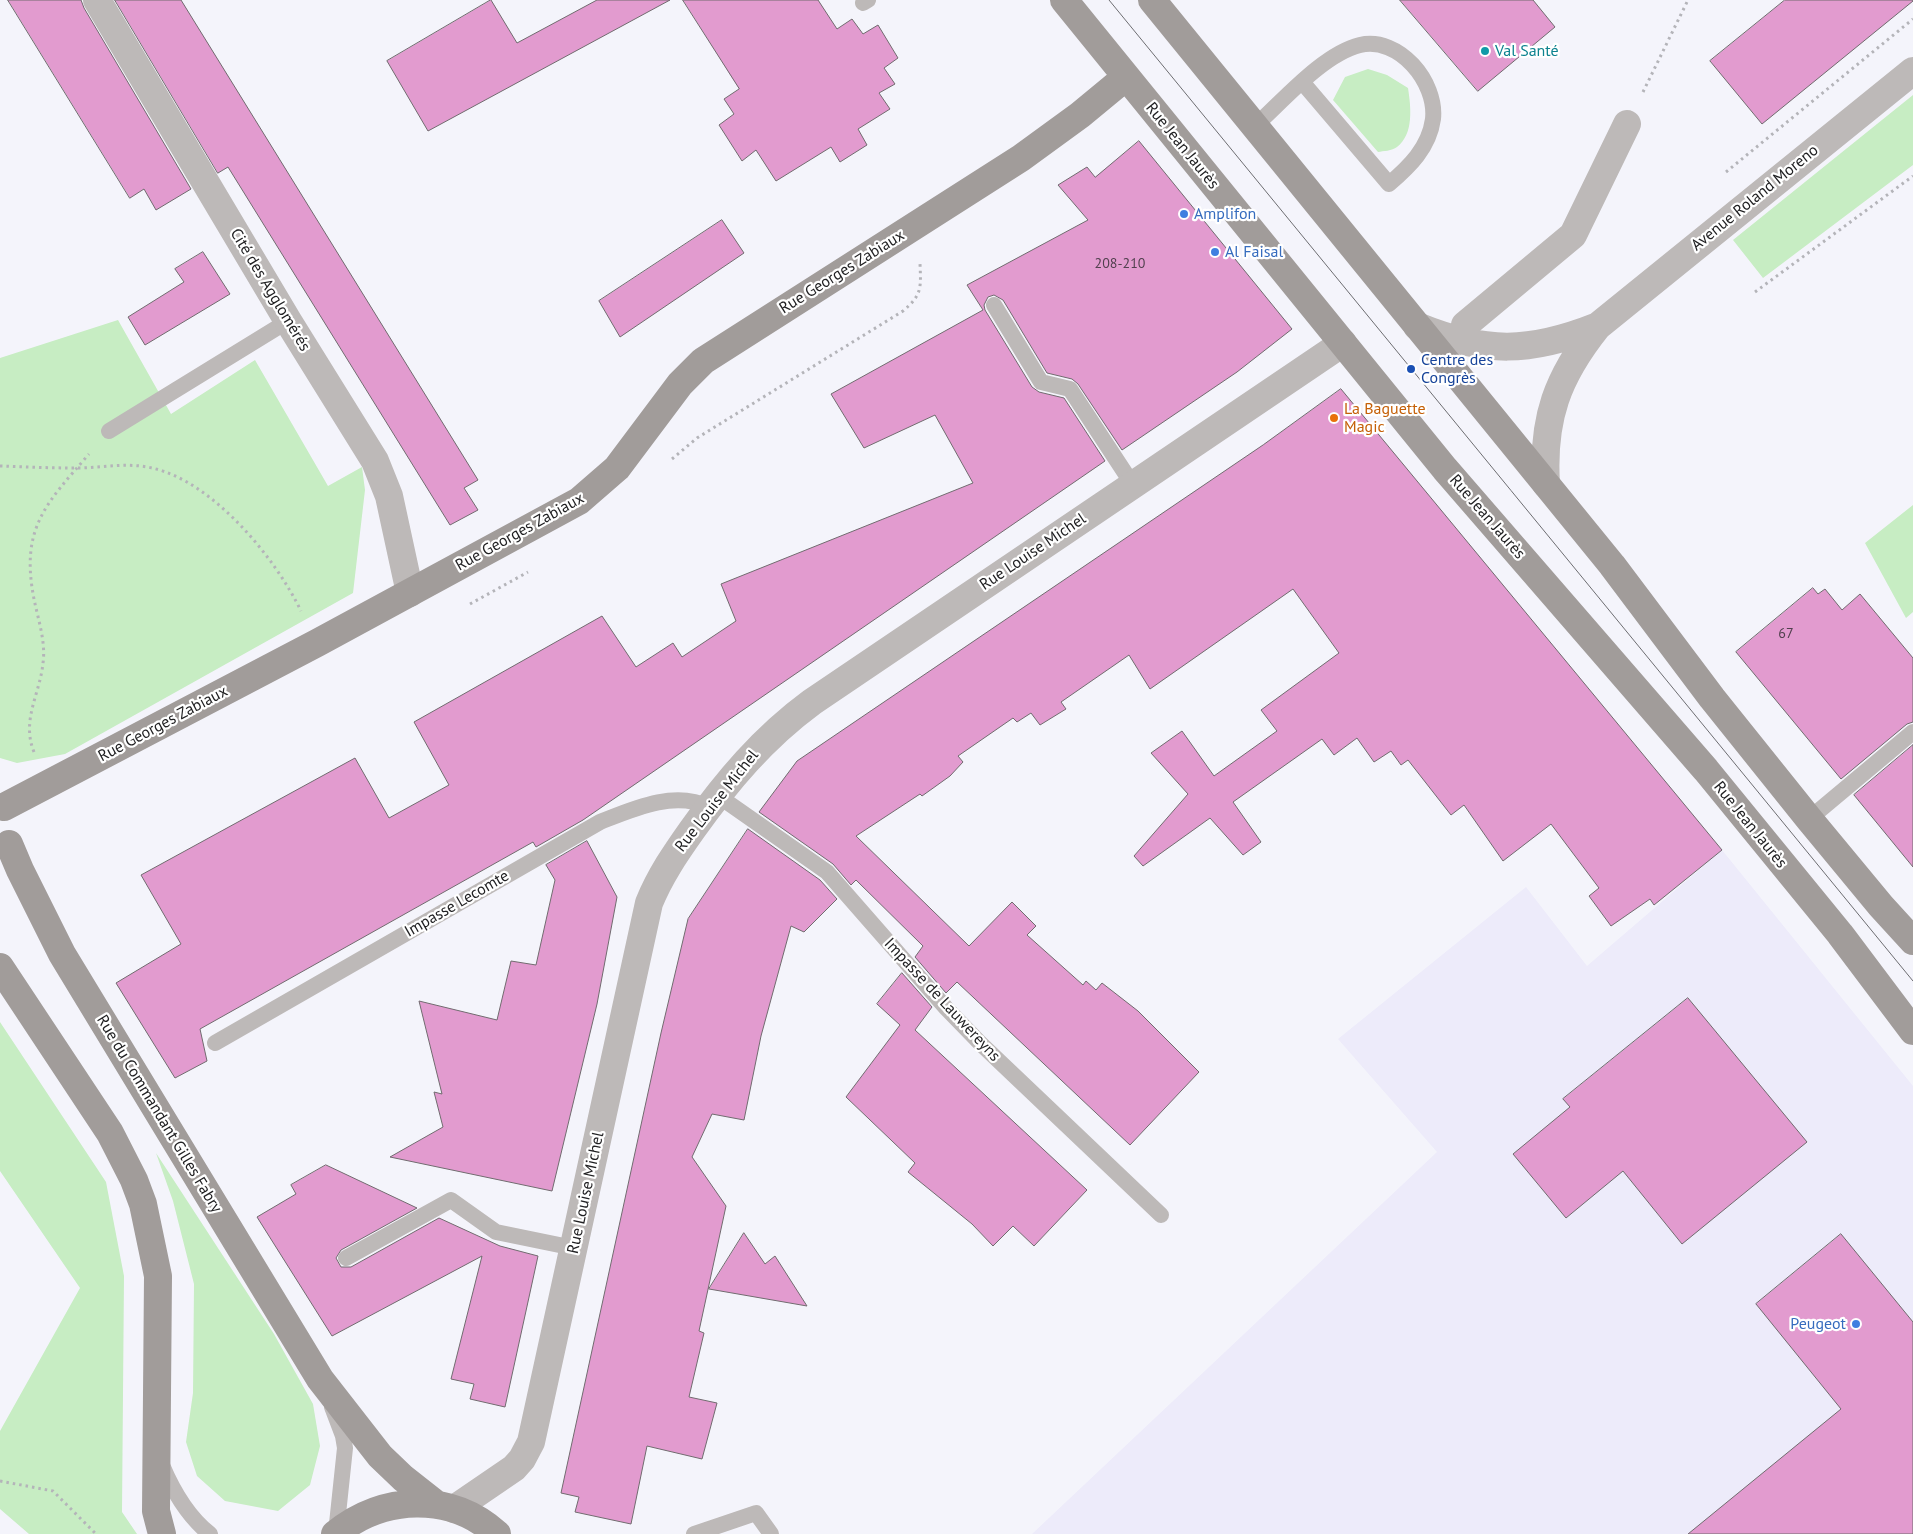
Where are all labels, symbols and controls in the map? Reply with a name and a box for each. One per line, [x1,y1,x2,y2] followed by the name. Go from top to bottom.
[1495,41,1559,61] place label: Val Santé
[1479,45,1491,57] marker: Val Santé
[1141,99,1223,193] street label: Rue Jean Jaurès
[1688,141,1822,255] street label: Avenue Roland Moreno
[1194,204,1256,224] place label: Amplifon
[1178,208,1190,220] marker: Amplifon
[226,225,314,355] street label: Cité des Agglomérés
[776,226,908,318] street label: Rue Georges Zabiaux
[1225,242,1283,262] place label: Al Faisal
[1209,246,1221,258] marker: Al Faisal
[1095,256,1145,272] house number: 208-210
[1421,350,1493,388] place label: Centre des Congrès
[1405,363,1417,375] marker: Centre des Congrès
[1344,399,1426,437] place label: La Baguette Magic
[1328,412,1340,424] marker: La Baguette Magic
[1445,471,1529,563] street label: Rue Jean Jaurès
[452,489,588,575] street label: Rue Georges Zabiaux
[976,509,1090,595] street label: Rue Louise Michel
[1778,626,1794,642] house number: 67
[95,682,231,766] street label: Rue Georges Zabiaux
[671,746,763,856] street label: Rue Louise Michel
[1709,778,1791,872] street label: Rue Jean Jaurès
[401,866,513,942] street label: Impasse Lecomte
[880,934,1004,1066] street label: Impasse de Lauwereyns
[92,1012,226,1216] street label: Rue du Commandant Gilles Fabry
[564,1130,608,1256] street label: Rue Louise Michel
[1790,1314,1846,1334] place label: Peugeot
[1850,1318,1862,1330] marker: Peugeot

